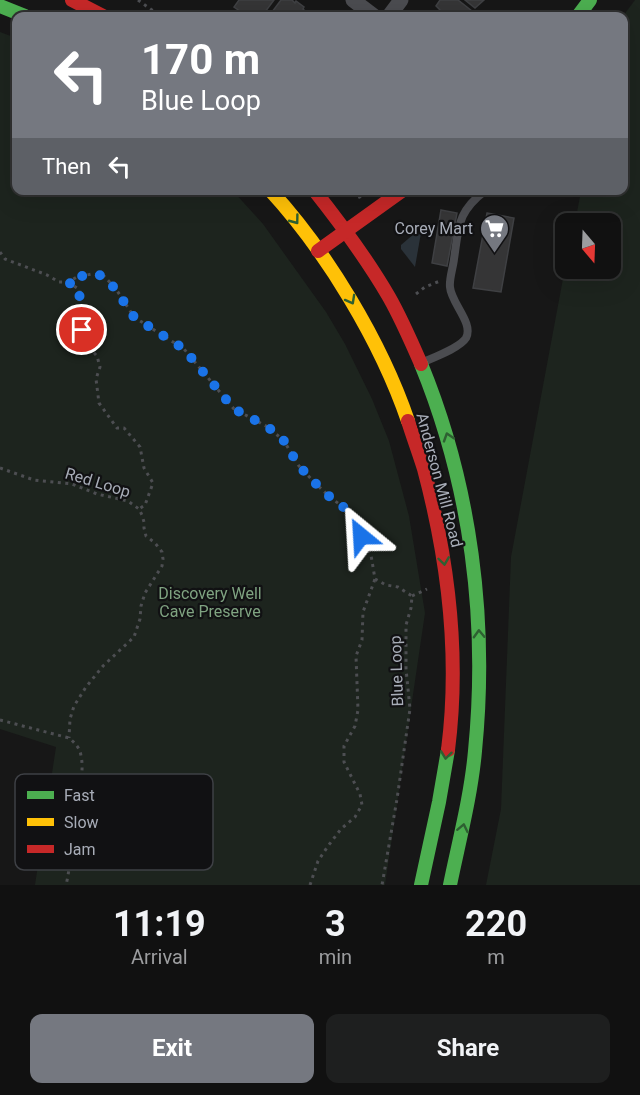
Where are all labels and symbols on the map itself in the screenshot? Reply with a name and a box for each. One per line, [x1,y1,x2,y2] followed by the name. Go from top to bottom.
[478,212,510,254] supermarket icon: Corey Mart
[555,213,621,279] north arrow
[288,214,299,225] one-way arrow
[395,219,473,238] place label: Corey Mart
[344,294,355,304] one-way arrow
[56,304,107,355] pin
[412,411,467,550] street label: Anderson Mill Road
[443,432,455,443] one-way arrow
[63,464,133,501] street label: Red Loop
[329,504,393,568] position arrow
[437,556,449,566] one-way arrow
[158,584,262,621] park label: Discovery Well Cave Preserve
[472,629,485,638] one-way arrow
[386,635,407,707] street label: Blue Loop
[441,751,453,760] one-way arrow
[15,774,213,870] legend
[64,786,95,805] text: Fast
[64,813,99,832] text: Slow
[456,823,469,833] one-way arrow
[64,840,96,859] text: Jam

